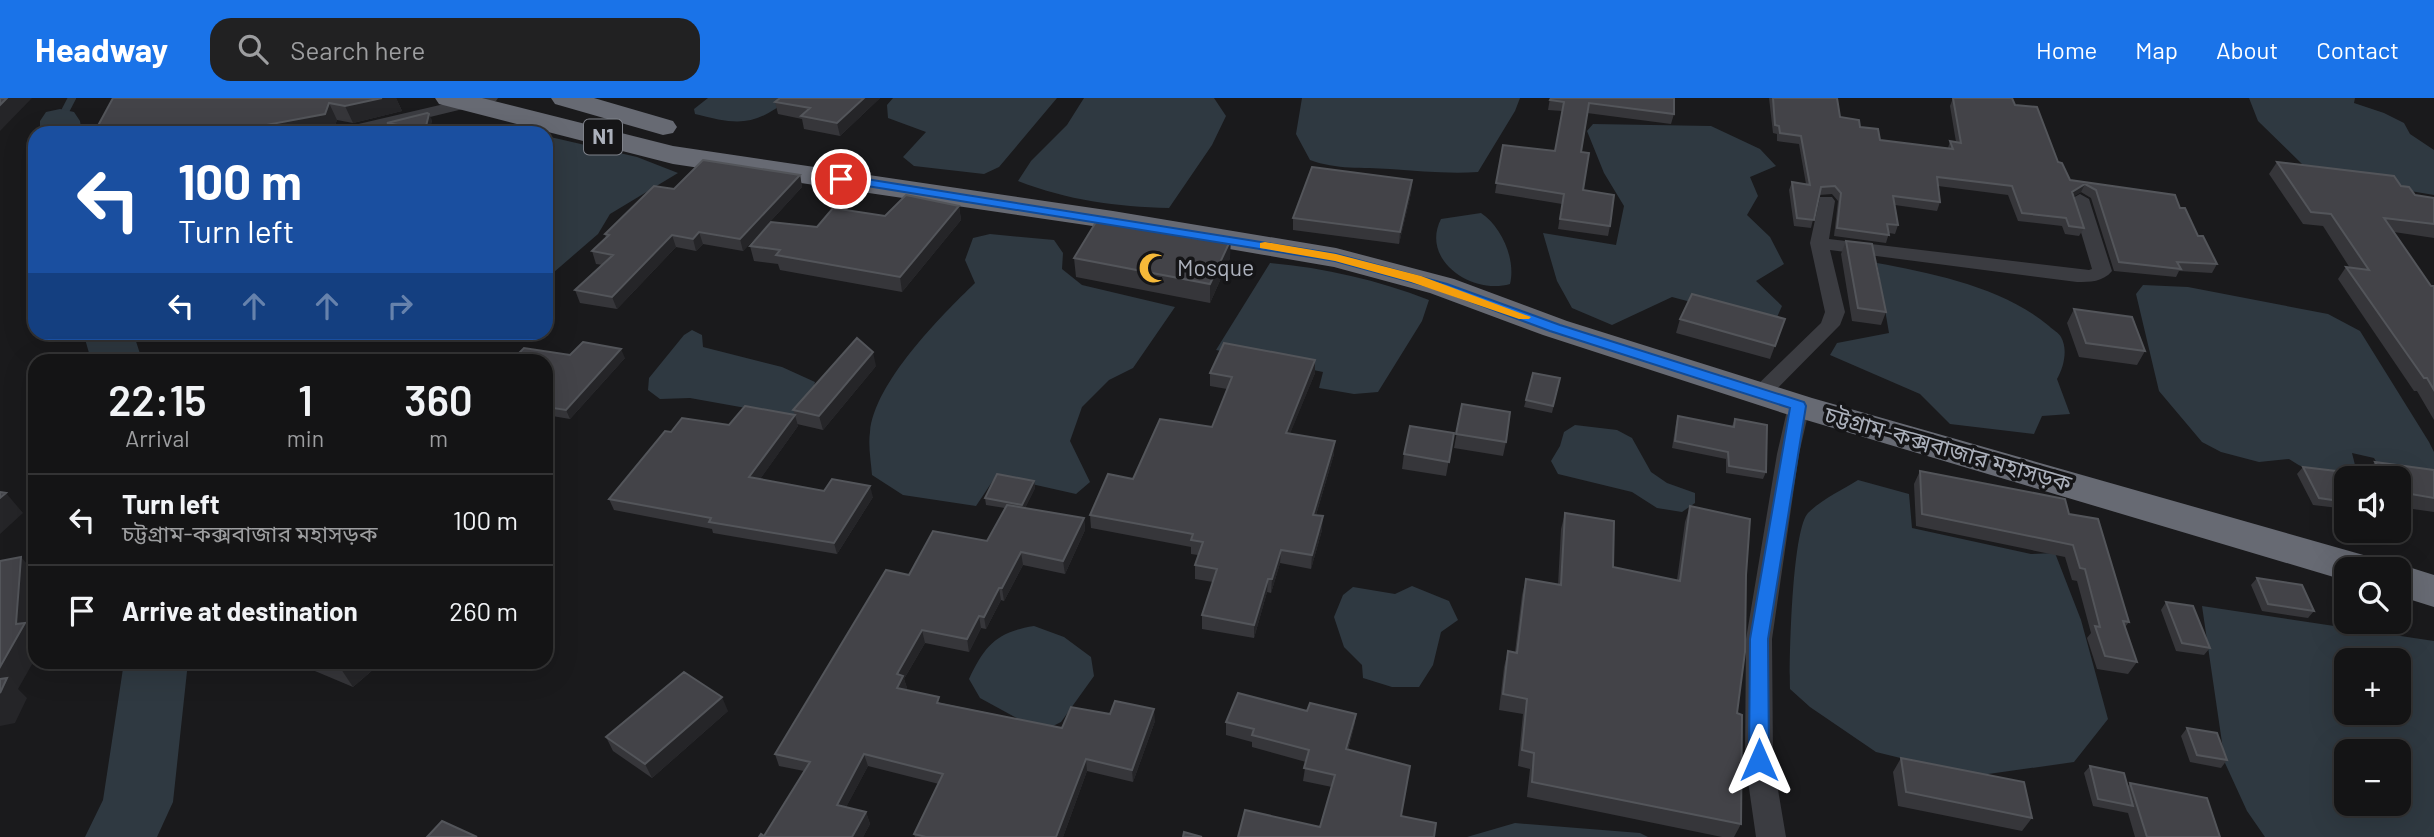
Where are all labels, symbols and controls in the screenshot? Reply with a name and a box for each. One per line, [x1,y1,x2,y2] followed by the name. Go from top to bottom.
[210,18,700,81] search box
[35,29,168,69] text: Headway
[234,30,272,68] icon: search
[290,34,425,65] text: Search here
[2036,35,2097,64] text: Home
[2135,35,2178,64] text: Map
[2216,35,2278,64] text: About
[2316,35,2399,64] text: Contact
[584,120,622,154] road number: N1
[811,149,871,209] pin
[178,151,302,210] text: 100 m
[63,154,154,245] icon: left
[822,160,860,198] icon: arrive
[178,211,295,249] text: Turn left
[1137,251,1171,285] mosque icon: Mosque
[1177,253,1254,281] place label: Mosque
[162,287,200,325] icon: left
[235,287,273,325] icon: ahead
[308,287,346,325] icon: ahead
[381,287,419,325] icon: right
[108,374,207,424] text: 22:15
[298,374,313,424] text: 1
[404,374,473,424] text: 360
[1821,399,2075,497] street label: চট্টগ্রাম-কক্সবাজার মহাসড়ক
[125,424,190,452] text: Arrival
[287,424,324,452] text: min
[429,424,448,452] text: m
[2334,466,2411,816] map controls
[2334,466,2411,543] button: sound
[122,488,220,519] text: Turn left
[63,501,101,539] icon: left
[453,504,518,535] text: 100 m
[122,519,377,547] text: চট্টগ্রাম-কক্সবাজার মহাসড়ক
[2334,557,2411,634] button: search
[63,592,101,630] icon: arrive
[122,595,358,626] text: Arrive at destination
[449,595,518,626] text: 260 m
[2334,648,2411,725] button: +
[1722,723,1796,797] position arrow
[2334,739,2411,816] button: −

